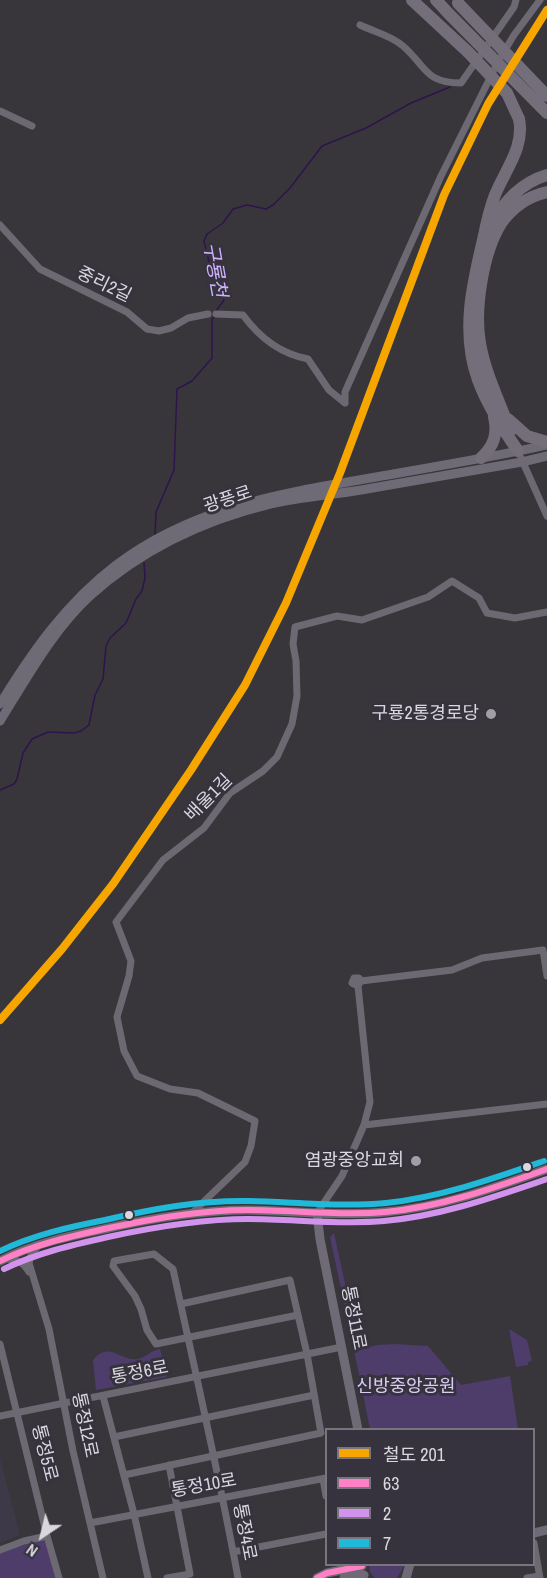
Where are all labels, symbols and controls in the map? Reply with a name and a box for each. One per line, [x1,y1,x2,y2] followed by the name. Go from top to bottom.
[197,241,231,299] water label: 구룡천
[73,263,135,307] street label: 중리2길
[201,482,255,518] street label: 광풍로
[371,703,479,725] place label: 구룡2통경로당
[484,707,498,721] marker: 구룡2통경로당
[181,770,237,826] street label: 배울1길
[305,1150,404,1172] place label: 염광중앙교회
[409,1154,423,1168] marker: 염광중앙교회
[521,1161,533,1173] unlabelled marker
[123,1209,135,1221] unlabelled marker
[336,1284,370,1352] street label: 통정11로
[110,1357,170,1389] street label: 통정6로
[356,1376,456,1398] park label: 신방중앙공원
[67,1390,101,1460] street label: 통정12로
[27,1422,61,1484] street label: 통정5로
[325,1428,535,1566] legend
[383,1442,445,1467] text: 철도 201
[170,1470,238,1502] street label: 통정10로
[383,1471,399,1496] text: 63
[383,1501,391,1526] text: 2
[228,1502,260,1562] street label: 통정4로
[12,1506,72,1566] north arrow
[383,1531,391,1556] text: 7
[21,1539,42,1562] text: N

